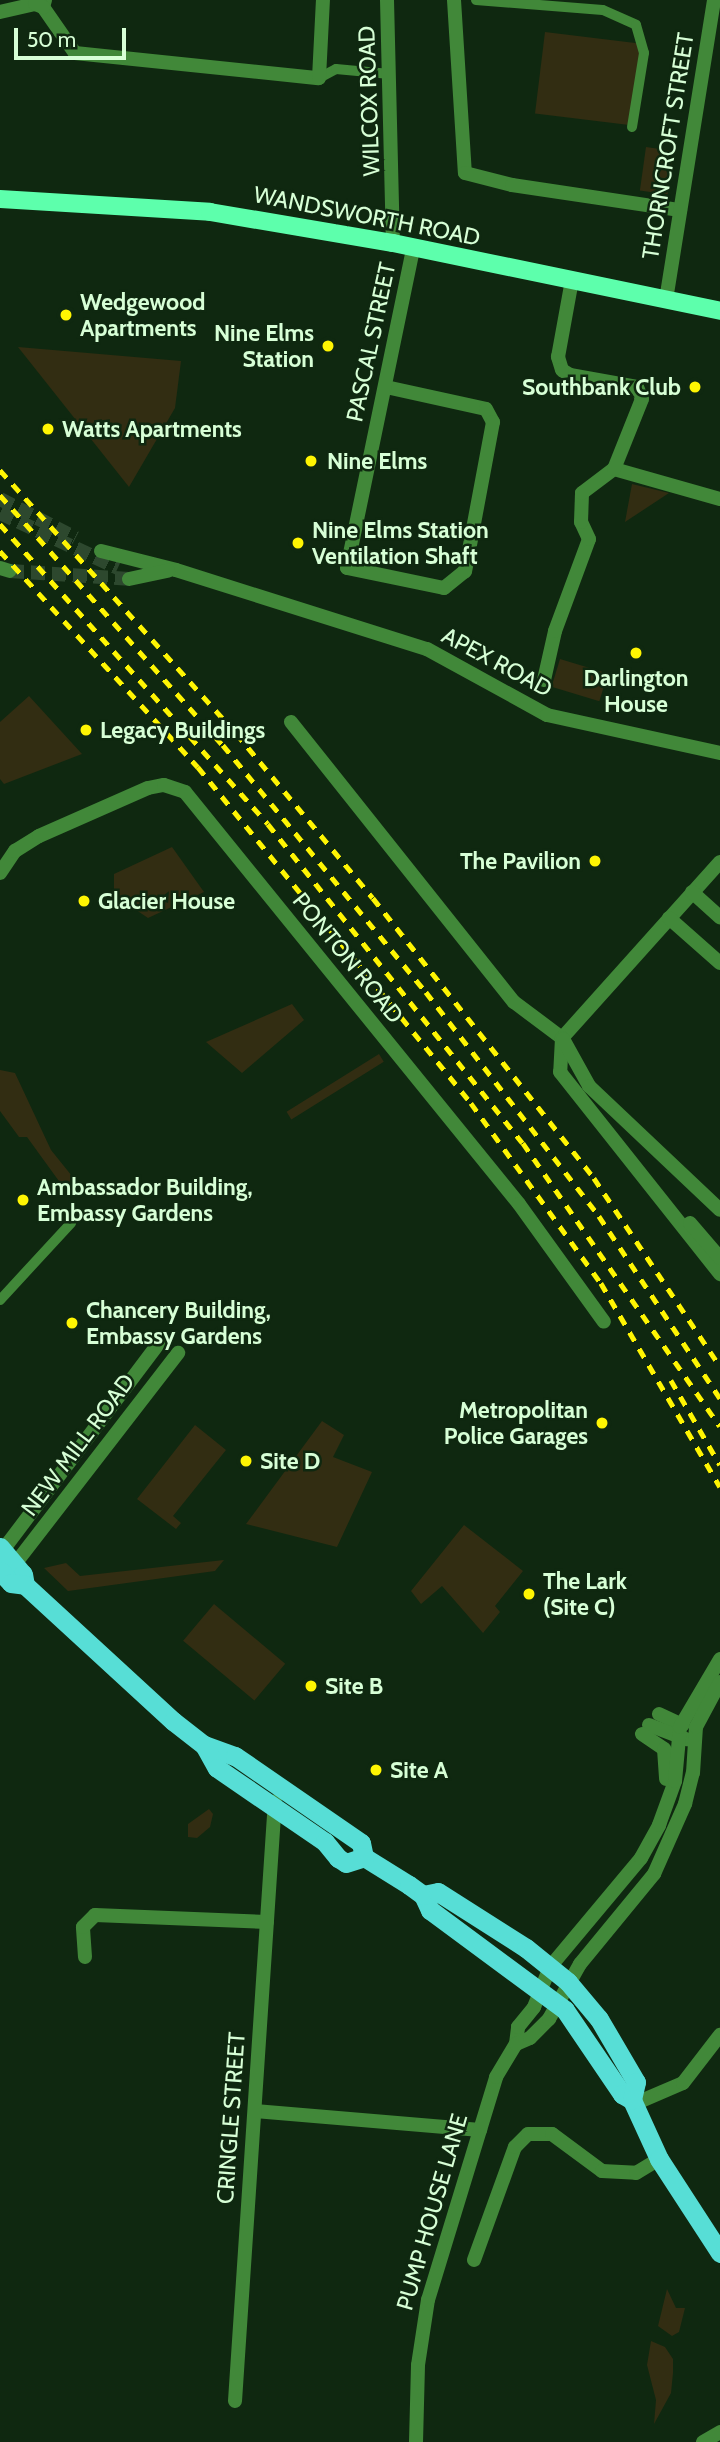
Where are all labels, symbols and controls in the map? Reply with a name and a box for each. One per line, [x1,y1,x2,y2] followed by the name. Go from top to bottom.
[18,14,130,58] scale bar
[353,25,385,177] street label: WILCOX ROAD
[27,27,76,52] text: 50 m
[636,31,700,261] street label: THORNCROFT STREET
[251,180,483,252] street label: WANDSWORTH ROAD
[341,260,401,424] street label: PASCAL STREET
[80,288,205,342] place label: Wedgewood Apartments
[58,307,74,323] marker: Wedgewood Apartments
[214,319,314,373] place label: Nine Elms Station
[320,338,336,354] marker: Nine Elms Station
[522,373,681,401] place label: Southbank Club
[687,379,703,395] marker: Southbank Club
[62,415,242,443] place label: Watts Apartments
[40,421,56,437] marker: Watts Apartments
[327,447,427,475] place label: Nine Elms
[301,451,321,471] marker: Nine Elms
[312,516,489,570] place label: Nine Elms Station Ventilation Shaft
[290,535,306,551] marker: Nine Elms Station Ventilation Shaft
[437,621,557,703] street label: APEX ROAD
[628,645,644,661] marker: Darlington House
[584,664,688,718] place label: Darlington House
[100,716,265,744] place label: Legacy Buildings
[78,722,94,738] marker: Legacy Buildings
[460,847,581,875] place label: The Pavilion
[587,853,603,869] marker: The Pavilion
[98,887,235,915] place label: Glacier House
[287,887,409,1029] street label: PONTON ROAD
[76,893,92,909] marker: Glacier House
[37,1173,252,1227] place label: Ambassador Building, Embassy Gardens
[15,1192,31,1208] marker: Ambassador Building, Embassy Gardens
[86,1296,271,1350] place label: Chancery Building, Embassy Gardens
[64,1315,80,1331] marker: Chancery Building, Embassy Gardens
[16,1369,140,1521] street label: NEW MILL ROAD
[444,1396,588,1450] place label: Metropolitan Police Garages
[594,1415,610,1431] marker: Metropolitan Police Garages
[260,1447,320,1475] place label: Site D
[238,1453,254,1469] marker: Site D
[543,1567,627,1621] place label: The Lark (Site C)
[521,1586,537,1602] marker: The Lark (Site C)
[325,1672,383,1700] place label: Site B
[303,1678,319,1694] marker: Site B
[390,1756,448,1784] place label: Site A
[368,1762,384,1778] marker: Site A
[211,2031,251,2205] street label: CRINGLE STREET
[391,2111,473,2313] street label: PUMP HOUSE LANE

